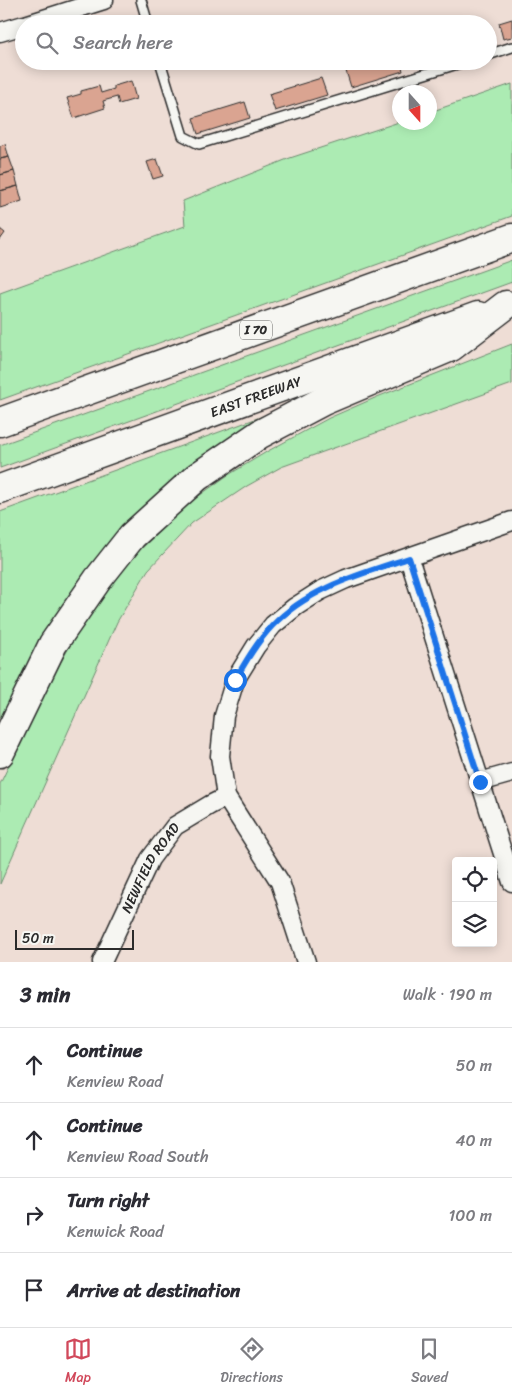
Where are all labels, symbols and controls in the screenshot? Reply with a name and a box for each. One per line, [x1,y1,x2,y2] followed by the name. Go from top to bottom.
[15,15,497,70] search box
[73,26,173,59] text: Search here
[33,29,61,57] icon: search
[392,85,437,130] north arrow
[240,320,272,340] road number: I 70
[206,368,306,425] street label: EAST FREEWAY
[224,669,247,692] route start
[469,771,492,794] route end
[114,817,186,917] street label: NEWFIELD ROAD
[452,857,497,947] map controls
[452,857,497,902] button: locate
[452,902,497,947] button: layers
[22,926,54,951] text: 50 m
[15,927,134,950] scale bar
[20,976,70,1014] text: 3 min
[403,980,492,1009] text: Walk · 190 m
[67,1034,143,1067] text: Continue
[20,1051,48,1079] icon: ahead
[456,1051,492,1080] text: 50 m
[67,1067,163,1096] text: Kenview Road
[67,1109,143,1142] text: Continue
[20,1126,48,1154] icon: ahead
[455,1126,492,1155] text: 40 m
[67,1142,209,1171] text: Kenview Road South
[67,1184,149,1217] text: Turn right
[20,1201,48,1229] icon: right
[448,1201,492,1230] text: 100 m
[67,1217,164,1246] text: Kenwick Road
[67,1274,240,1307] text: Arrive at destination
[20,1276,48,1304] icon: arrive
[64,1335,92,1390] tab: Map
[220,1335,283,1390] tab: Directions
[411,1335,448,1390] tab: Saved

